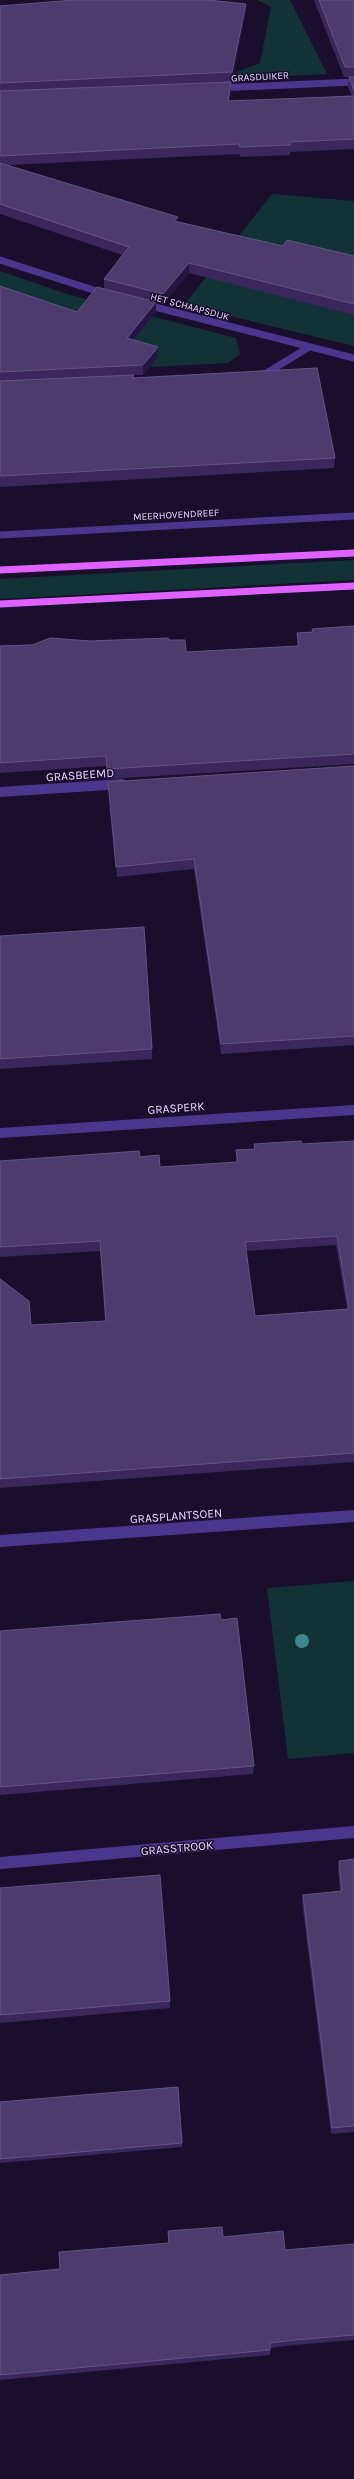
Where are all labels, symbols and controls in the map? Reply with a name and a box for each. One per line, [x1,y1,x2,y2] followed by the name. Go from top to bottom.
[231,69,289,85] street label: GRASDUIKER
[149,291,230,323] street label: HET SCHAAPSDIJK
[133,507,219,523] street label: MEERHOVENDREEF
[45,766,115,784] street label: GRASBEEMD
[147,1099,206,1117] street label: GRASPERK
[129,1506,223,1526] street label: GRASPLANTSOEN
[140,1838,214,1858] street label: GRASSTROOK

